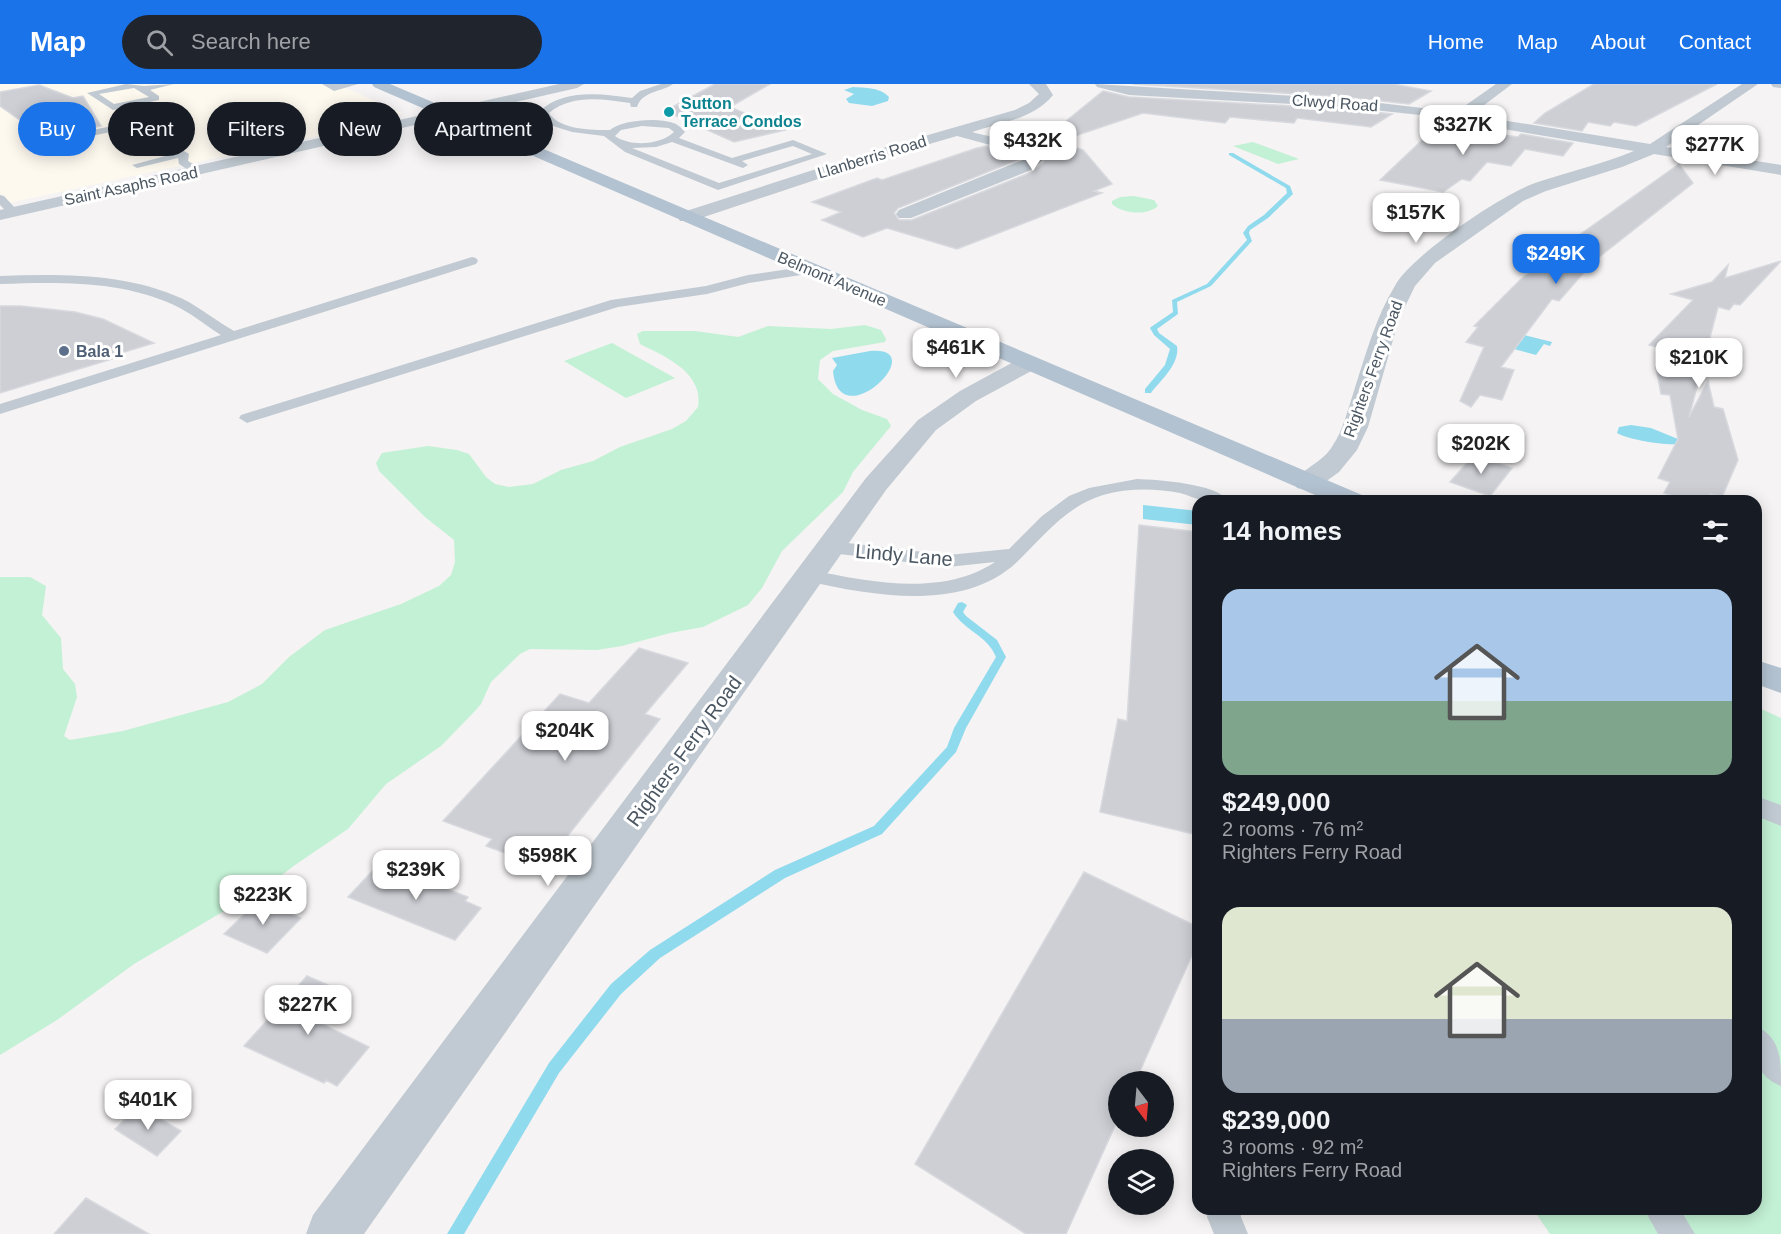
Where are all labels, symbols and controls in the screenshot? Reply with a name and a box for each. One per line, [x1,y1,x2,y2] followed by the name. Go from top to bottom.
[122,15,542,69] search box
[30,26,86,57] text: Map
[143,26,176,59] icon: search
[191,29,311,54] text: Search here
[1428,30,1484,53] text: Home
[1517,30,1558,53] text: Map
[1591,30,1646,53] text: About
[1679,30,1751,53] text: Contact
[1291,92,1379,114] street label: Clwyd Road
[681,95,802,130] place label: Sutton Terrace Condos
[18,102,96,156] chip: Buy
[108,102,195,156] chip: Rent
[207,102,306,156] chip: Filters
[318,102,402,156] chip: New
[414,102,553,156] chip: Apartment
[662,105,676,119] marker: Sutton Terrace Condos
[1421,105,1505,156] pin: $327K
[1434,113,1492,135] text: $327K
[991,121,1075,172] pin: $432K
[1673,125,1757,176] pin: $277K
[1004,129,1062,151] text: $432K
[816,132,928,182] street label: Llanberris Road
[1686,133,1744,155] text: $277K
[63,164,199,208] street label: Saint Asaphs Road
[1374,193,1458,244] pin: $157K
[1387,201,1445,223] text: $157K
[1514,234,1598,285] pin: $249K
[1527,242,1585,264] text: $249K
[775,248,889,310] street label: Belmont Avenue
[1340,298,1406,440] street label: Righters Ferry Road
[914,328,998,379] pin: $461K
[927,336,985,358] text: $461K
[1657,338,1741,389] pin: $210K
[76,343,123,360] place label: Bala 1
[57,344,71,358] marker: Bala 1
[1670,346,1728,368] text: $210K
[1439,424,1523,475] pin: $202K
[1452,432,1510,454] text: $202K
[1699,515,1732,548] icon: filters
[1222,516,1342,546] text: 14 homes
[854,540,954,570] street label: Lindy Lane
[1423,628,1531,736] icon: home
[622,672,746,830] street label: Righters Ferry Road
[523,711,607,762] pin: $204K
[536,719,594,741] text: $204K
[1222,787,1330,817] text: $249,000
[1222,818,1363,840] text: 2 rooms · 76 m²
[506,836,590,887] pin: $598K
[1222,841,1402,863] text: Righters Ferry Road
[519,844,577,866] text: $598K
[374,850,458,901] pin: $239K
[387,858,445,880] text: $239K
[221,875,305,926] pin: $223K
[234,883,292,905] text: $223K
[1423,946,1531,1054] icon: home
[266,985,350,1036] pin: $227K
[279,993,337,1015] text: $227K
[1108,1071,1174,1137] north arrow
[1108,1071,1174,1215] map controls
[106,1080,190,1131] pin: $401K
[119,1088,177,1110] text: $401K
[1222,1105,1330,1135] text: $239,000
[1222,1136,1363,1158] text: 3 rooms · 92 m²
[1108,1149,1174,1215] button: layers
[1222,1159,1402,1181] text: Righters Ferry Road

